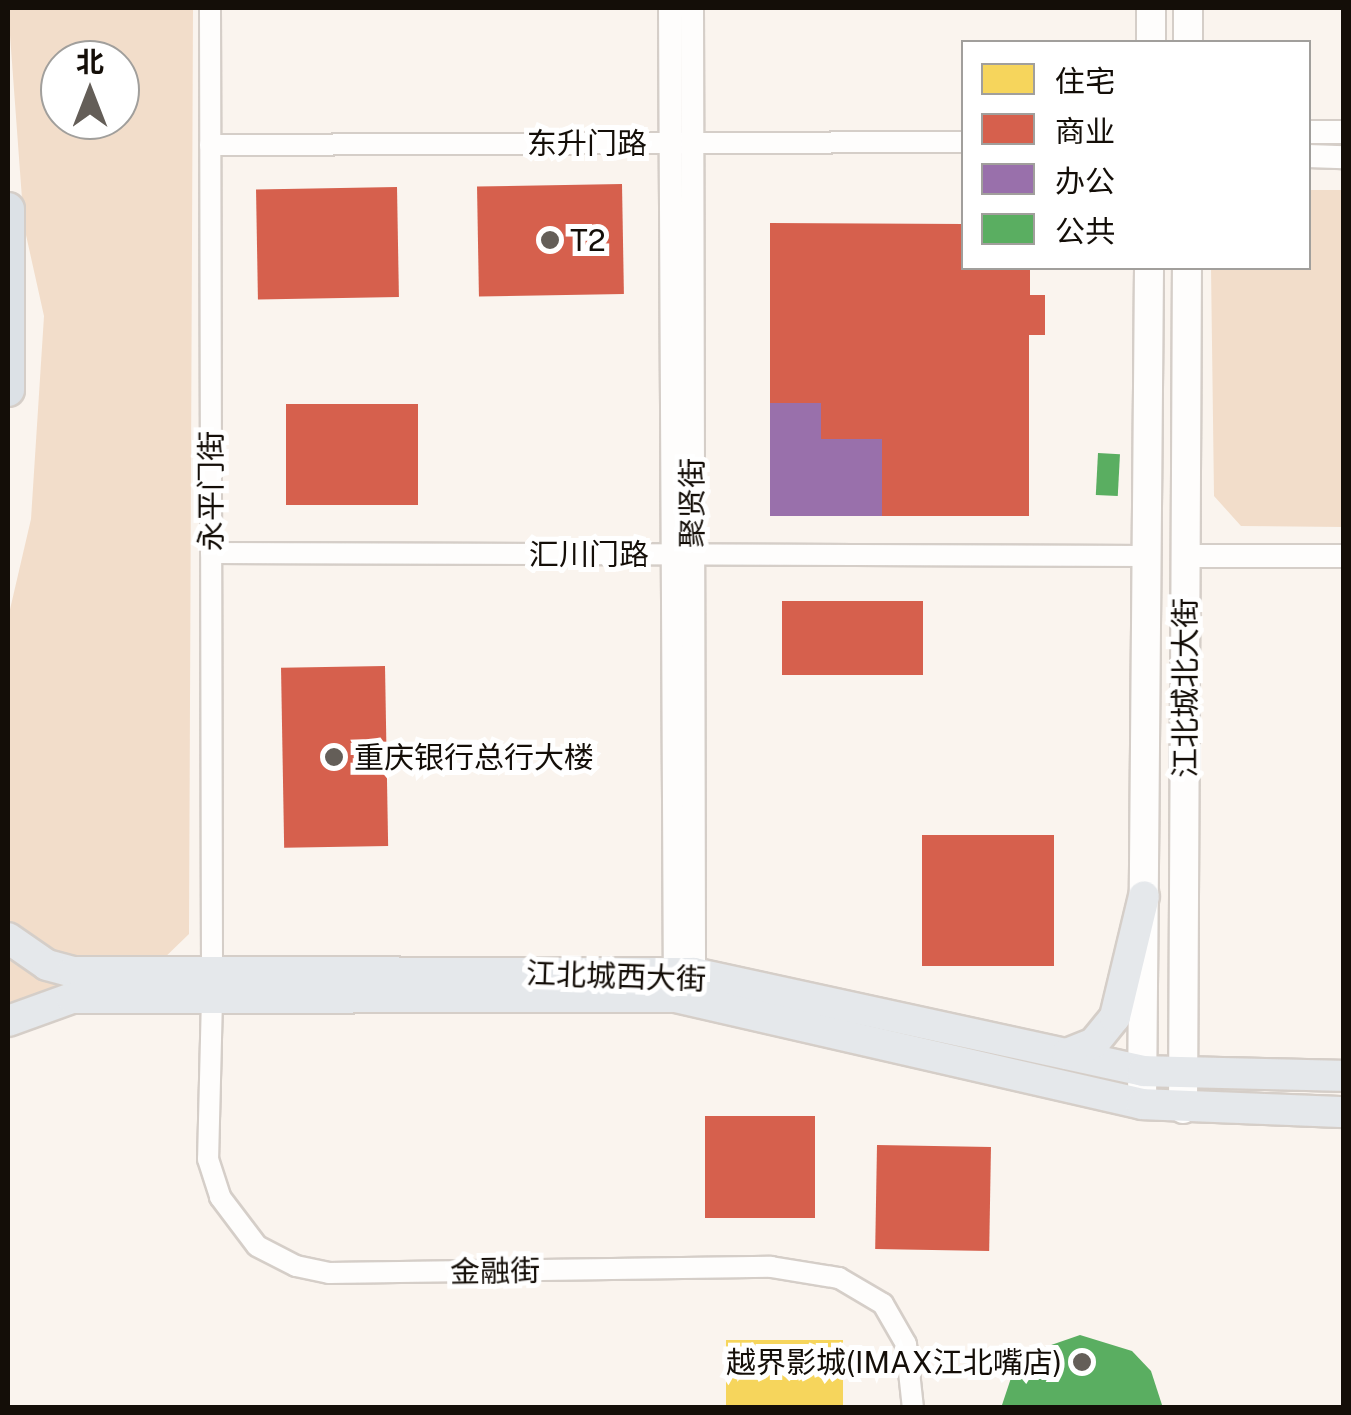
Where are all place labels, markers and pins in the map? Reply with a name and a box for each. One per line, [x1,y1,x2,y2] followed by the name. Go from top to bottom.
[570,222,606,258] place label: T2
[539,229,561,251] marker: T2
[354,739,594,775] place label: 重庆银行总行大楼
[323,746,345,768] marker: 重庆银行总行大楼
[726,1344,1062,1380] place label: 越界影城(IMAX江北嘴店)
[1071,1351,1093,1373] marker: 越界影城(IMAX江北嘴店)

